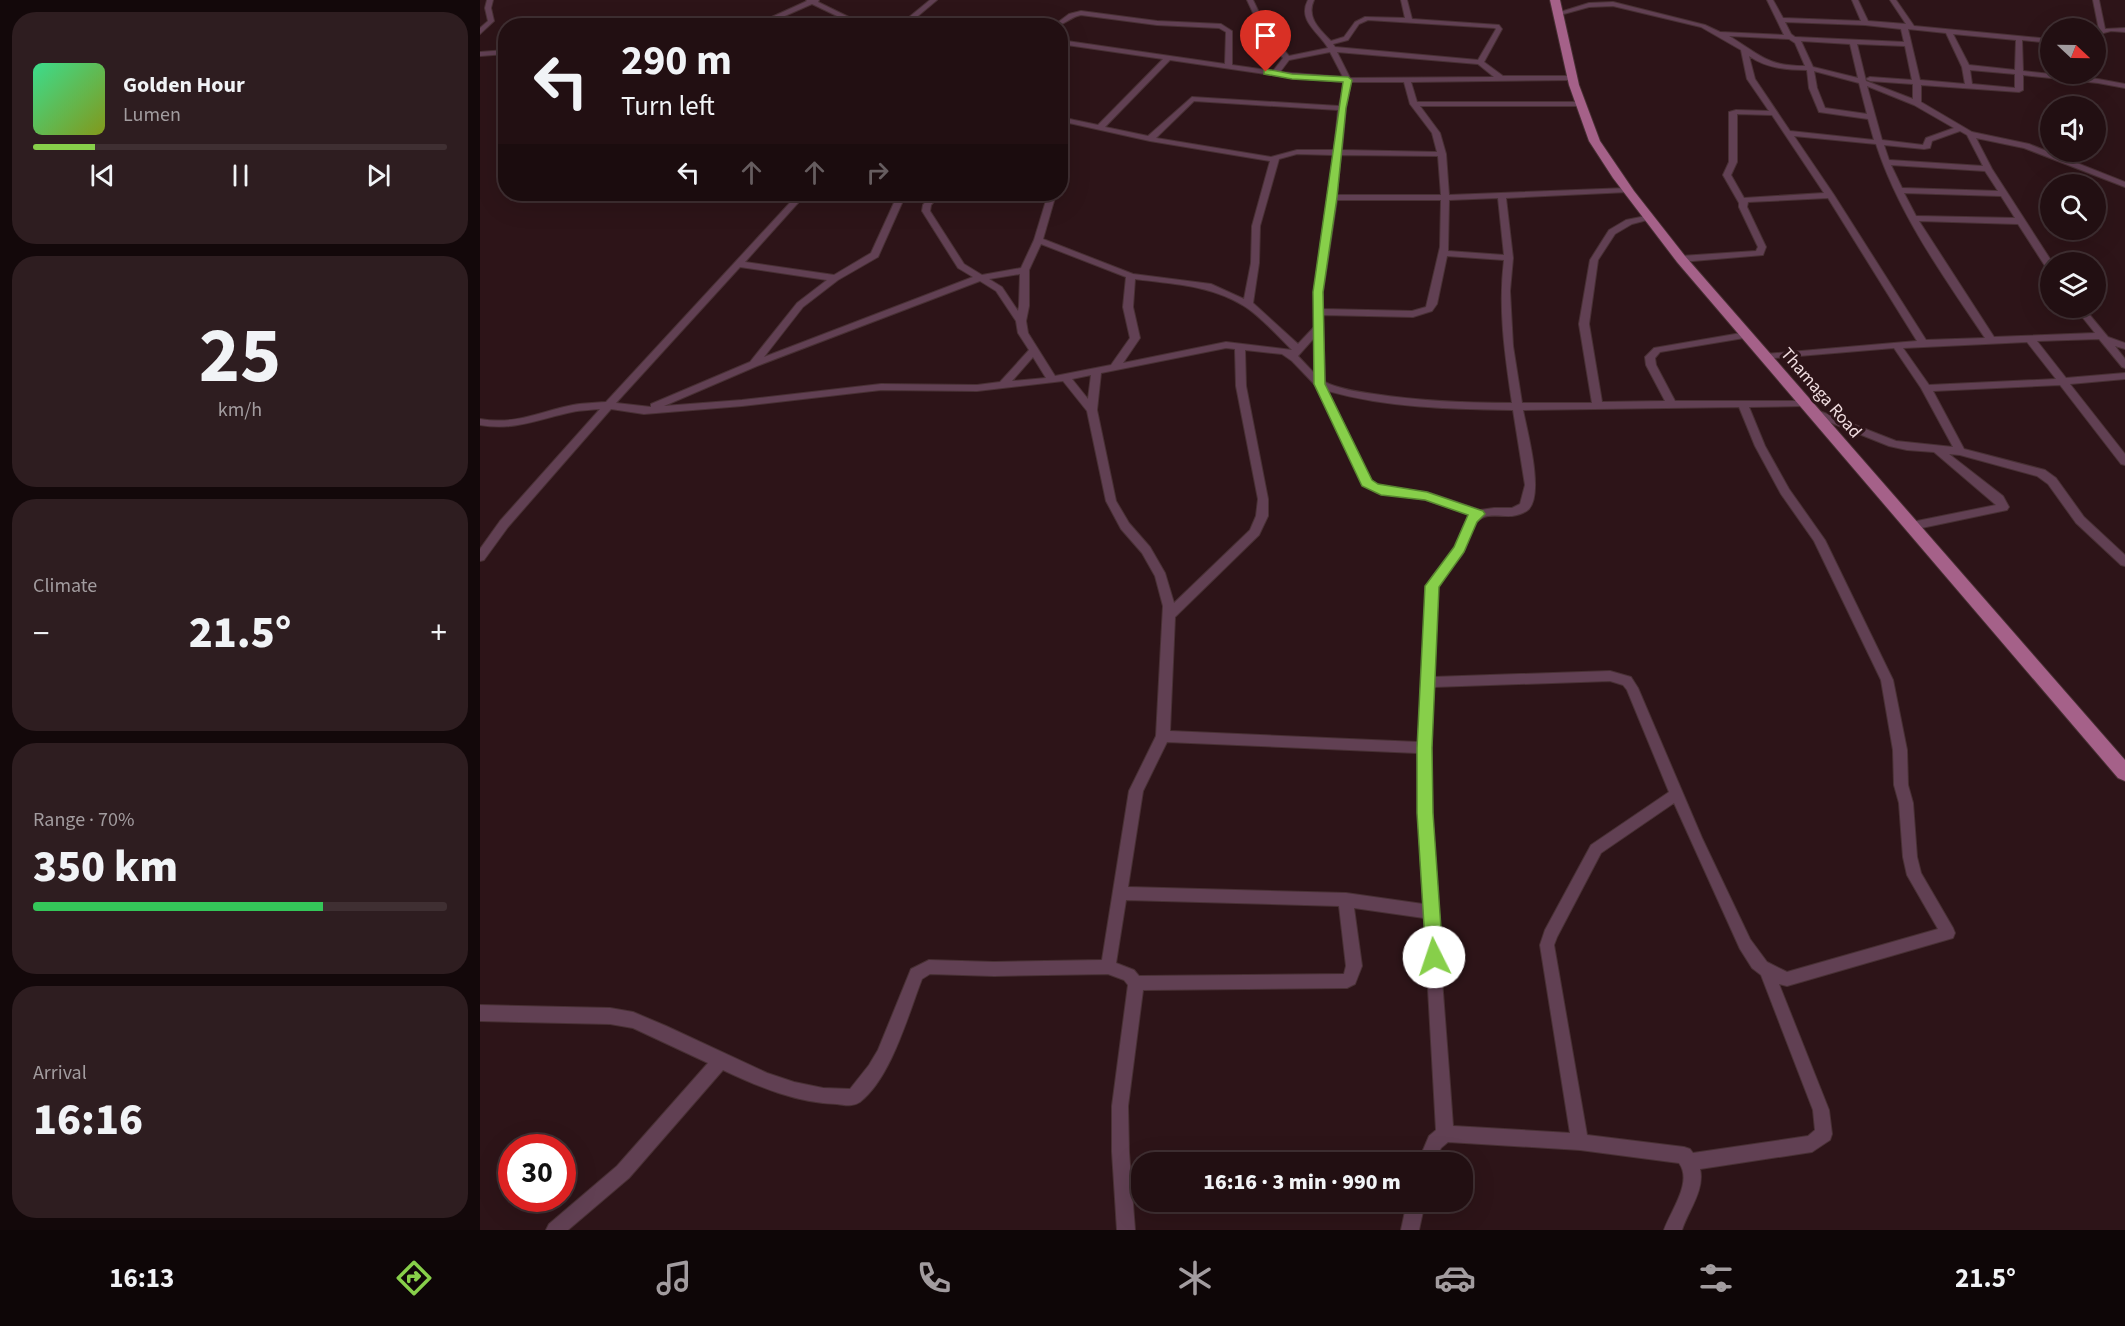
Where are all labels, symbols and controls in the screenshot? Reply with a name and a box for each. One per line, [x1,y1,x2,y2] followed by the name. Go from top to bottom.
[1240,10,1291,72] pin
[2040,18,2106,84] north arrow
[2040,18,2106,318] map controls
[1249,19,1282,52] icon: arrive
[621,31,732,91] text: 290 m
[522,42,600,120] icon: left
[123,69,245,101] text: Golden Hour
[621,87,715,126] text: Turn left
[2040,96,2106,162] button: sound
[123,101,181,129] text: Lumen
[672,156,705,189] icon: left
[735,156,768,189] icon: ahead
[798,156,831,189] icon: ahead
[861,156,894,189] icon: right
[86,159,119,192] icon: previous
[224,159,257,192] icon: pause
[362,159,395,192] icon: next
[2040,174,2106,240] button: search
[2040,252,2106,318] button: layers
[199,301,281,412] text: 25
[1775,342,1867,444] street label: Thamaga Road
[218,396,262,424] text: km/h
[33,572,97,600] text: Climate
[189,601,291,665] text: 21.5°
[33,610,49,657] text: −
[431,610,447,657] text: +
[33,806,134,834] text: Range · 70%
[33,835,178,899] text: 350 km
[1402,925,1466,989] position arrow
[33,1059,87,1087] text: Arrival
[33,1088,143,1152] text: 16:16
[498,1134,576,1212] speed limit sign: 30
[1203,1166,1401,1198] text: 16:16 · 3 min · 990 m
[393,1257,435,1299] icon: directions
[653,1257,695,1299] icon: music
[913,1257,955,1299] icon: phone
[1174,1257,1216,1299] icon: climate
[1434,1257,1476,1299] icon: car
[1695,1257,1737,1299] icon: filters
[109,1259,174,1298] text: 16:13
[1955,1259,2016,1298] text: 21.5°

